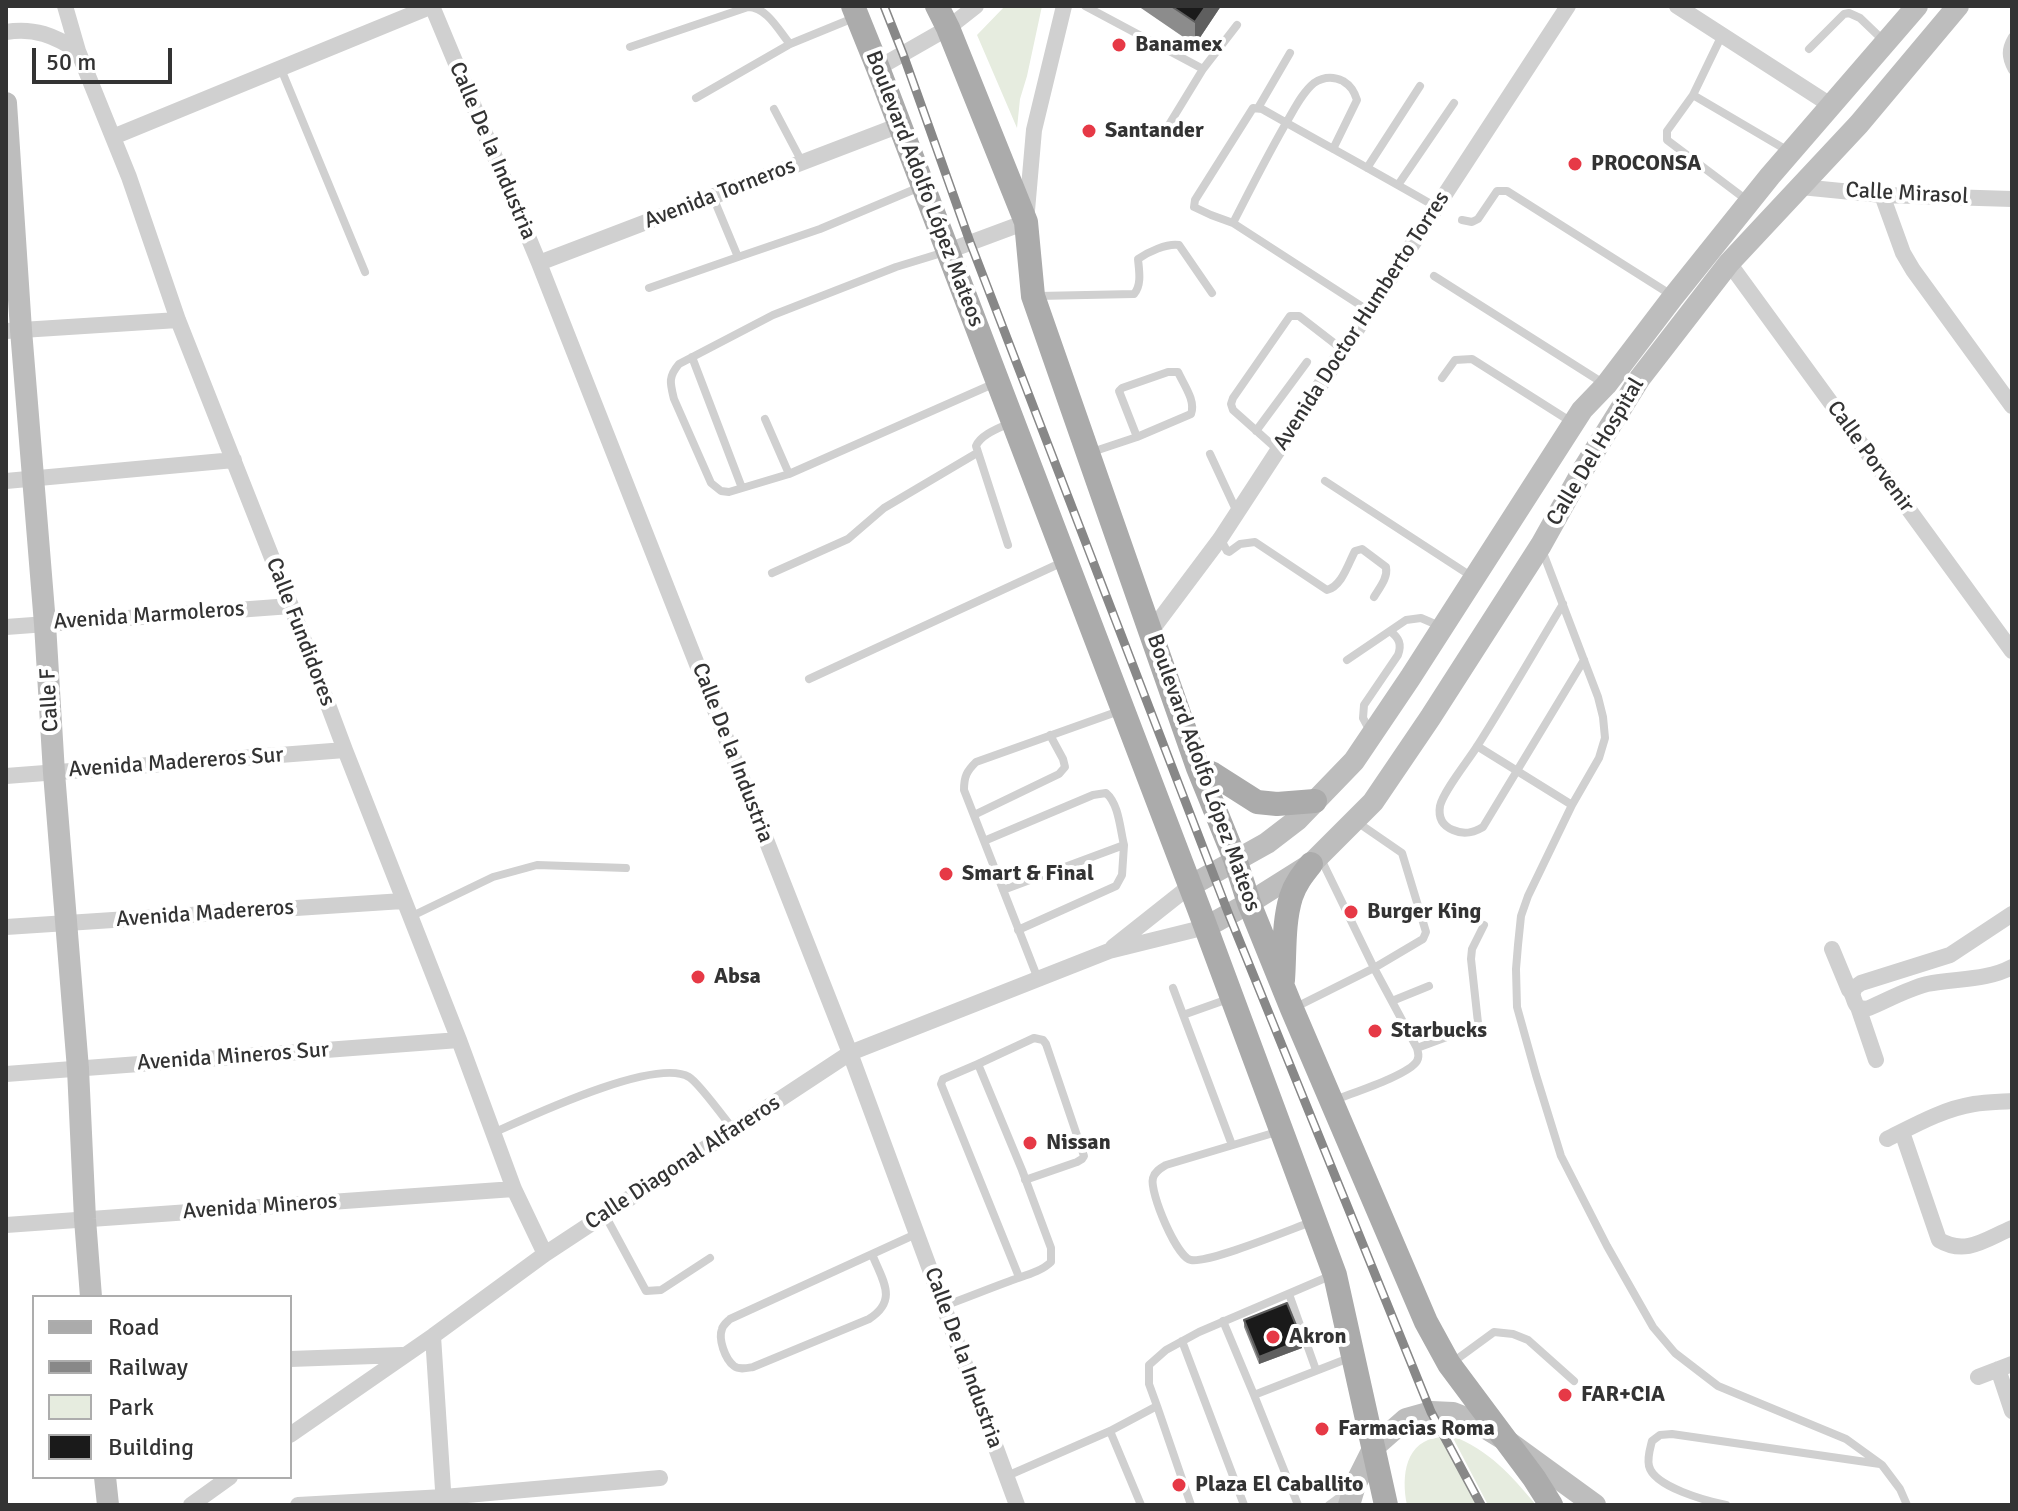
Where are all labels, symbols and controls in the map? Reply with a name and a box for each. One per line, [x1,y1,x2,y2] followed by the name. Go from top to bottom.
[36,32,176,82] scale bar
[1135,32,1222,58] place label: Banamex
[1110,36,1128,54] marker: Banamex
[46,47,96,77] text: 50 m
[859,47,989,331] street label: Boulevard Adolfo López Mateos
[443,58,541,244] street label: Calle De la Industria
[1105,118,1204,144] place label: Santander
[1080,122,1098,140] marker: Santander
[1591,151,1701,177] place label: PROCONSA
[641,153,799,235] street label: Avenida Torneros
[1566,155,1584,173] marker: PROCONSA
[1845,178,1969,210] street label: Calle Mirasol
[1268,187,1456,455] street label: Avenida Doctor Humberto Torres
[1541,373,1651,531] street label: Calle Del Hospital
[1821,396,1919,518] street label: Calle Porvenir
[260,554,340,710] street label: Calle Fundidores
[53,596,245,636] street label: Avenida Marmoleros
[1140,631,1266,915] street label: Boulevard Adolfo López Mateos
[686,659,778,847] street label: Calle De la Industria
[35,667,65,733] street label: Calle F
[68,742,284,784] street label: Avenida Madereros Sur
[962,861,1094,887] place label: Smart & Final
[937,865,955,883] marker: Smart & Final
[115,895,295,933] street label: Avenida Madereros
[1367,899,1481,925] place label: Burger King
[1342,903,1360,921] marker: Burger King
[714,964,761,990] place label: Absa
[689,968,707,986] marker: Absa
[1391,1018,1487,1044] place label: Starbucks
[1366,1022,1384,1040] marker: Starbucks
[136,1037,330,1077] street label: Avenida Mineros Sur
[581,1090,785,1236] street label: Calle Diagonal Alfareros
[1046,1130,1111,1156] place label: Nissan
[1021,1134,1039,1152] marker: Nissan
[182,1188,338,1226] street label: Avenida Mineros
[918,1264,1008,1452] street label: Calle De la Industria
[32,1295,292,1479] legend
[108,1312,159,1342] text: Road
[1289,1324,1346,1350] place label: Akron
[1264,1328,1282,1346] marker: Akron
[108,1352,188,1382] text: Railway
[1581,1382,1665,1408] place label: FAR+CIA
[1556,1386,1574,1404] marker: FAR+CIA
[108,1392,154,1422] text: Park
[1338,1416,1495,1442] place label: Farmacias Roma
[1313,1420,1331,1438] marker: Farmacias Roma
[108,1432,194,1462] text: Building
[1195,1472,1364,1498] place label: Plaza El Caballito
[1170,1476,1188,1494] marker: Plaza El Caballito

